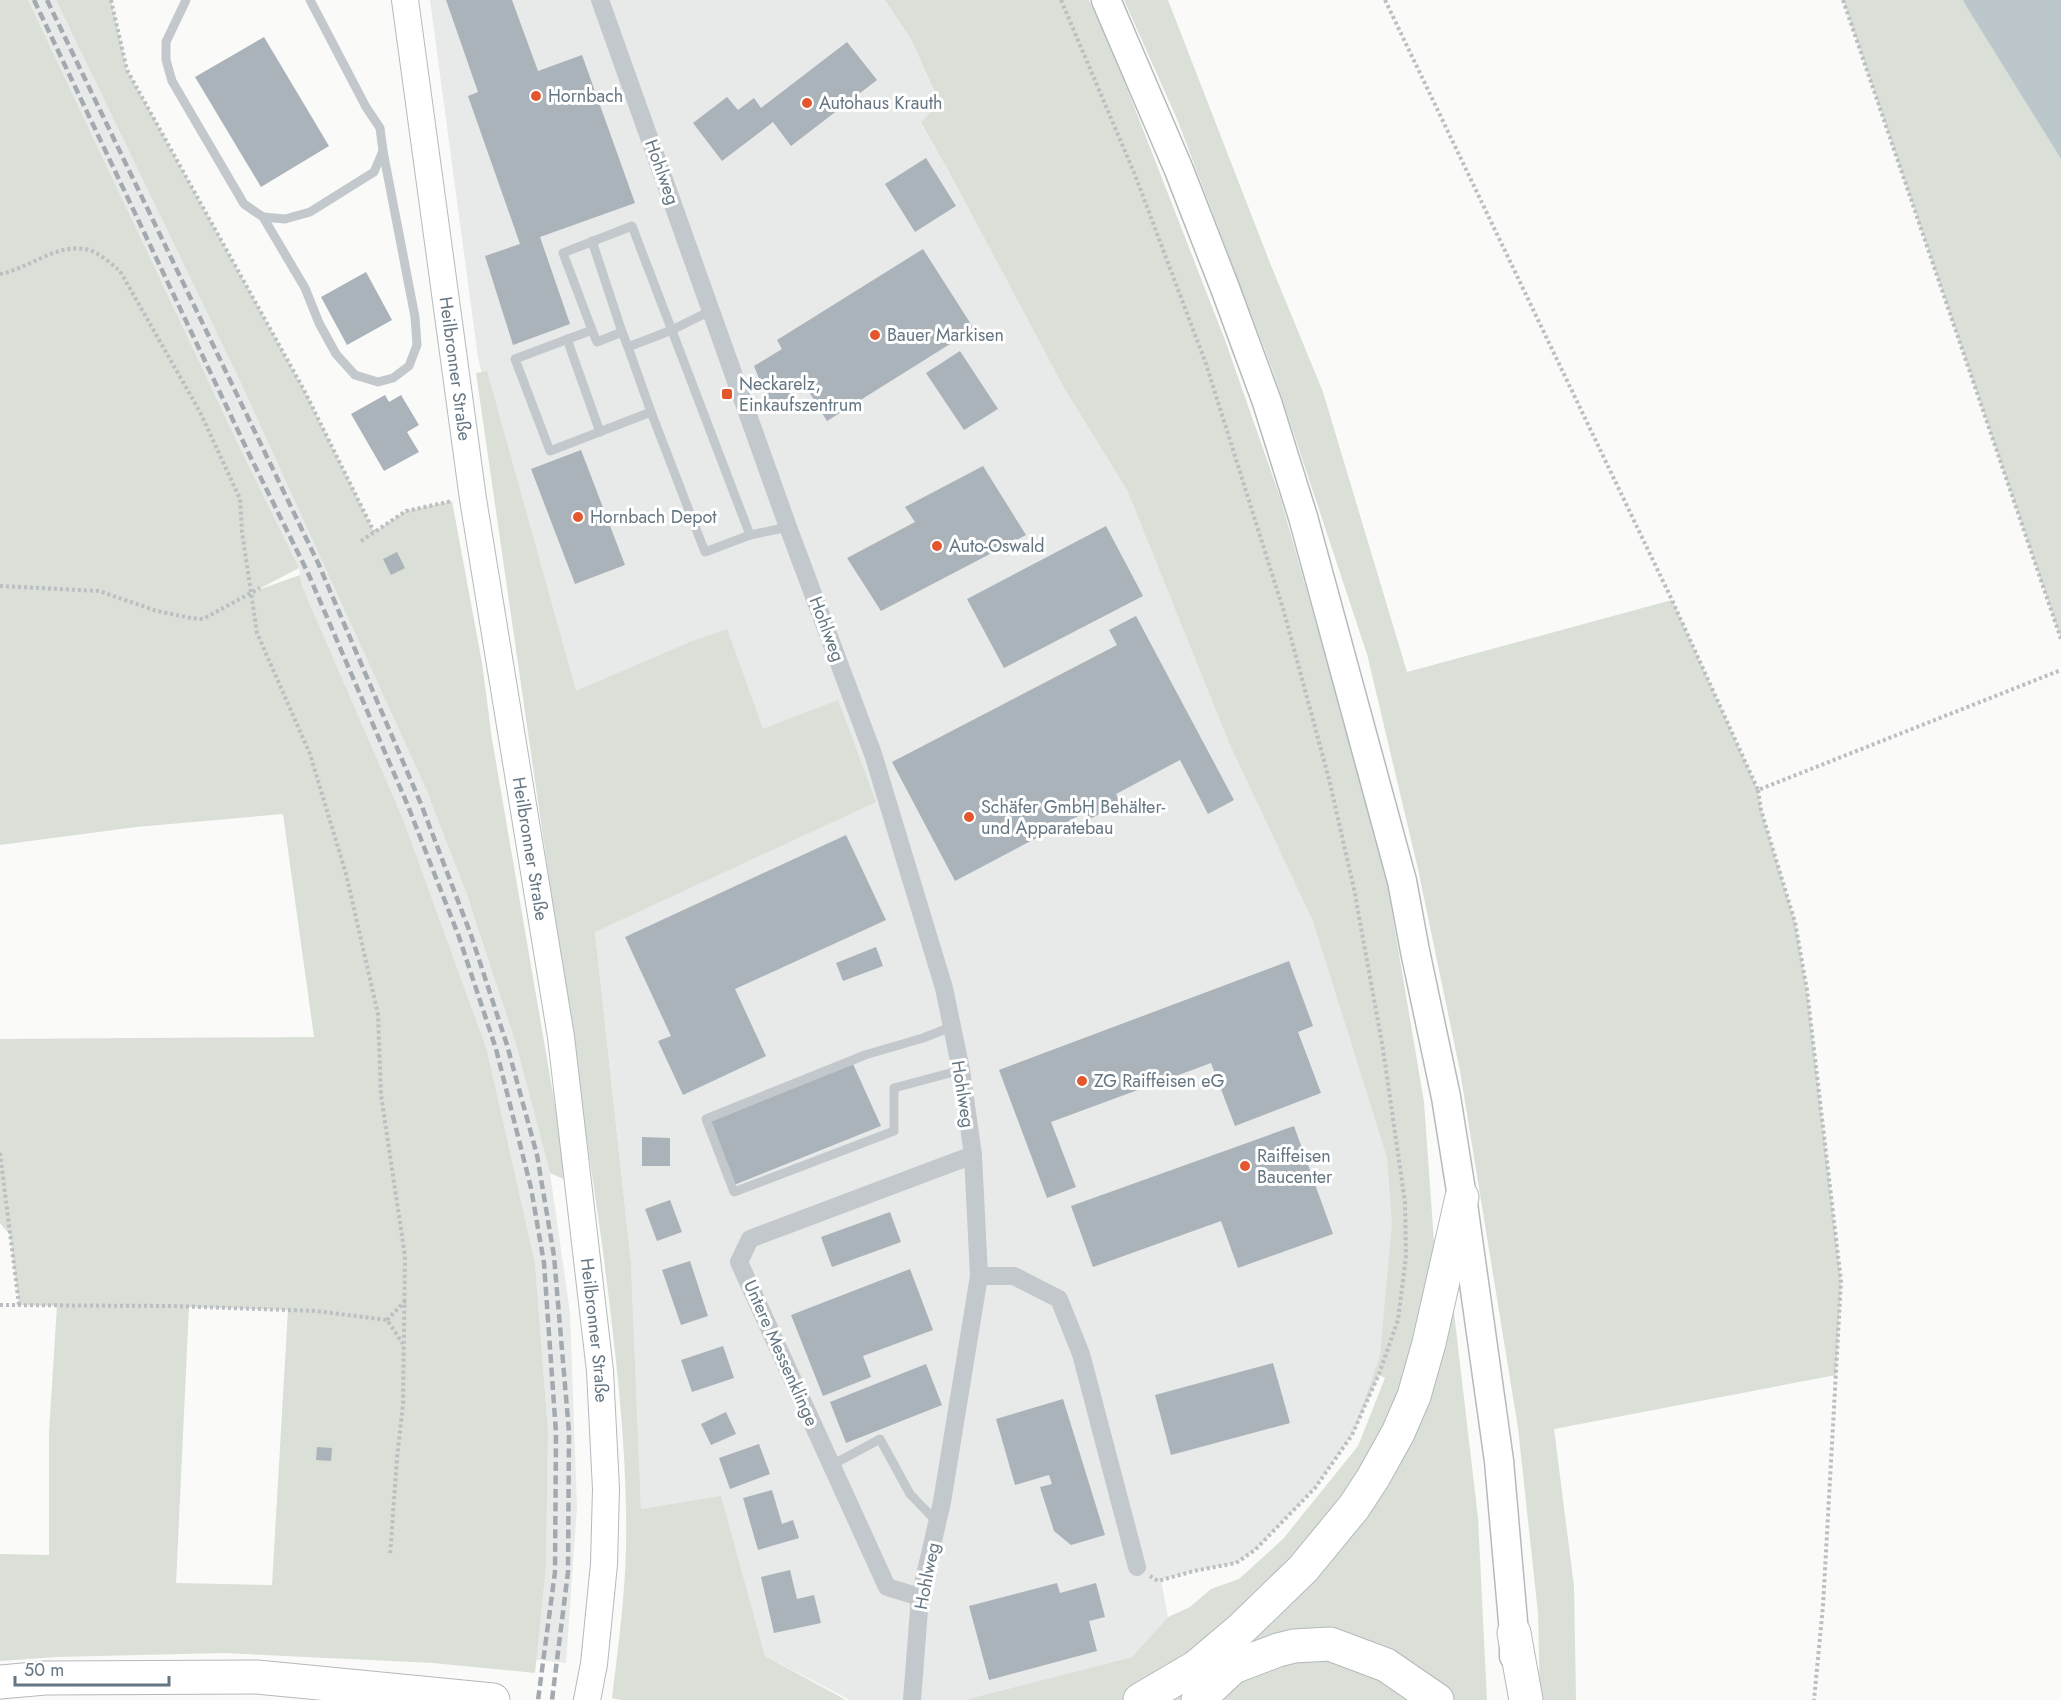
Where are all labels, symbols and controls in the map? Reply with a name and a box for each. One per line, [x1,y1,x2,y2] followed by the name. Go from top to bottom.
[548,83,623,109] place label: Hornbach
[529,89,543,103] marker: Hornbach
[819,90,943,116] place label: Autohaus Krauth
[800,96,814,110] marker: Autohaus Krauth
[638,136,686,208] street label: Hohlweg
[433,295,478,442] street label: Heilbronner Straße
[887,322,1004,348] place label: Bauer Markisen
[868,328,882,342] marker: Bauer Markisen
[739,371,862,418] place label: Neckarelz, Einkaufszentrum
[720,387,734,401] marker: Neckarelz, Einkaufszentrum
[590,504,717,530] place label: Hornbach Depot
[571,510,585,524] marker: Hornbach Depot
[949,533,1045,559] place label: Auto-Oswald
[930,539,944,553] marker: Auto-Oswald
[803,593,851,665] street label: Hohlweg
[506,775,555,923] street label: Heilbronner Straße
[981,794,1166,841] place label: Schäfer GmbH Behälter- und Apparatebau
[962,810,976,824] marker: Schäfer GmbH Behälter- und Apparatebau
[945,1058,981,1130] street label: Hohlweg
[1094,1068,1225,1094] place label: ZG Raiffeisen eG
[1075,1074,1089,1088] marker: ZG Raiffeisen eG
[1257,1143,1333,1190] place label: Raiffeisen Baucenter
[1238,1159,1252,1173] marker: Raiffeisen Baucenter
[574,1257,615,1403] street label: Heilbronner Straße
[737,1276,825,1430] street label: Untere Messenklinge
[908,1540,946,1612] street label: Hohlweg
[15,1649,170,1687] scale bar
[24,1657,64,1683] text: 50 m

